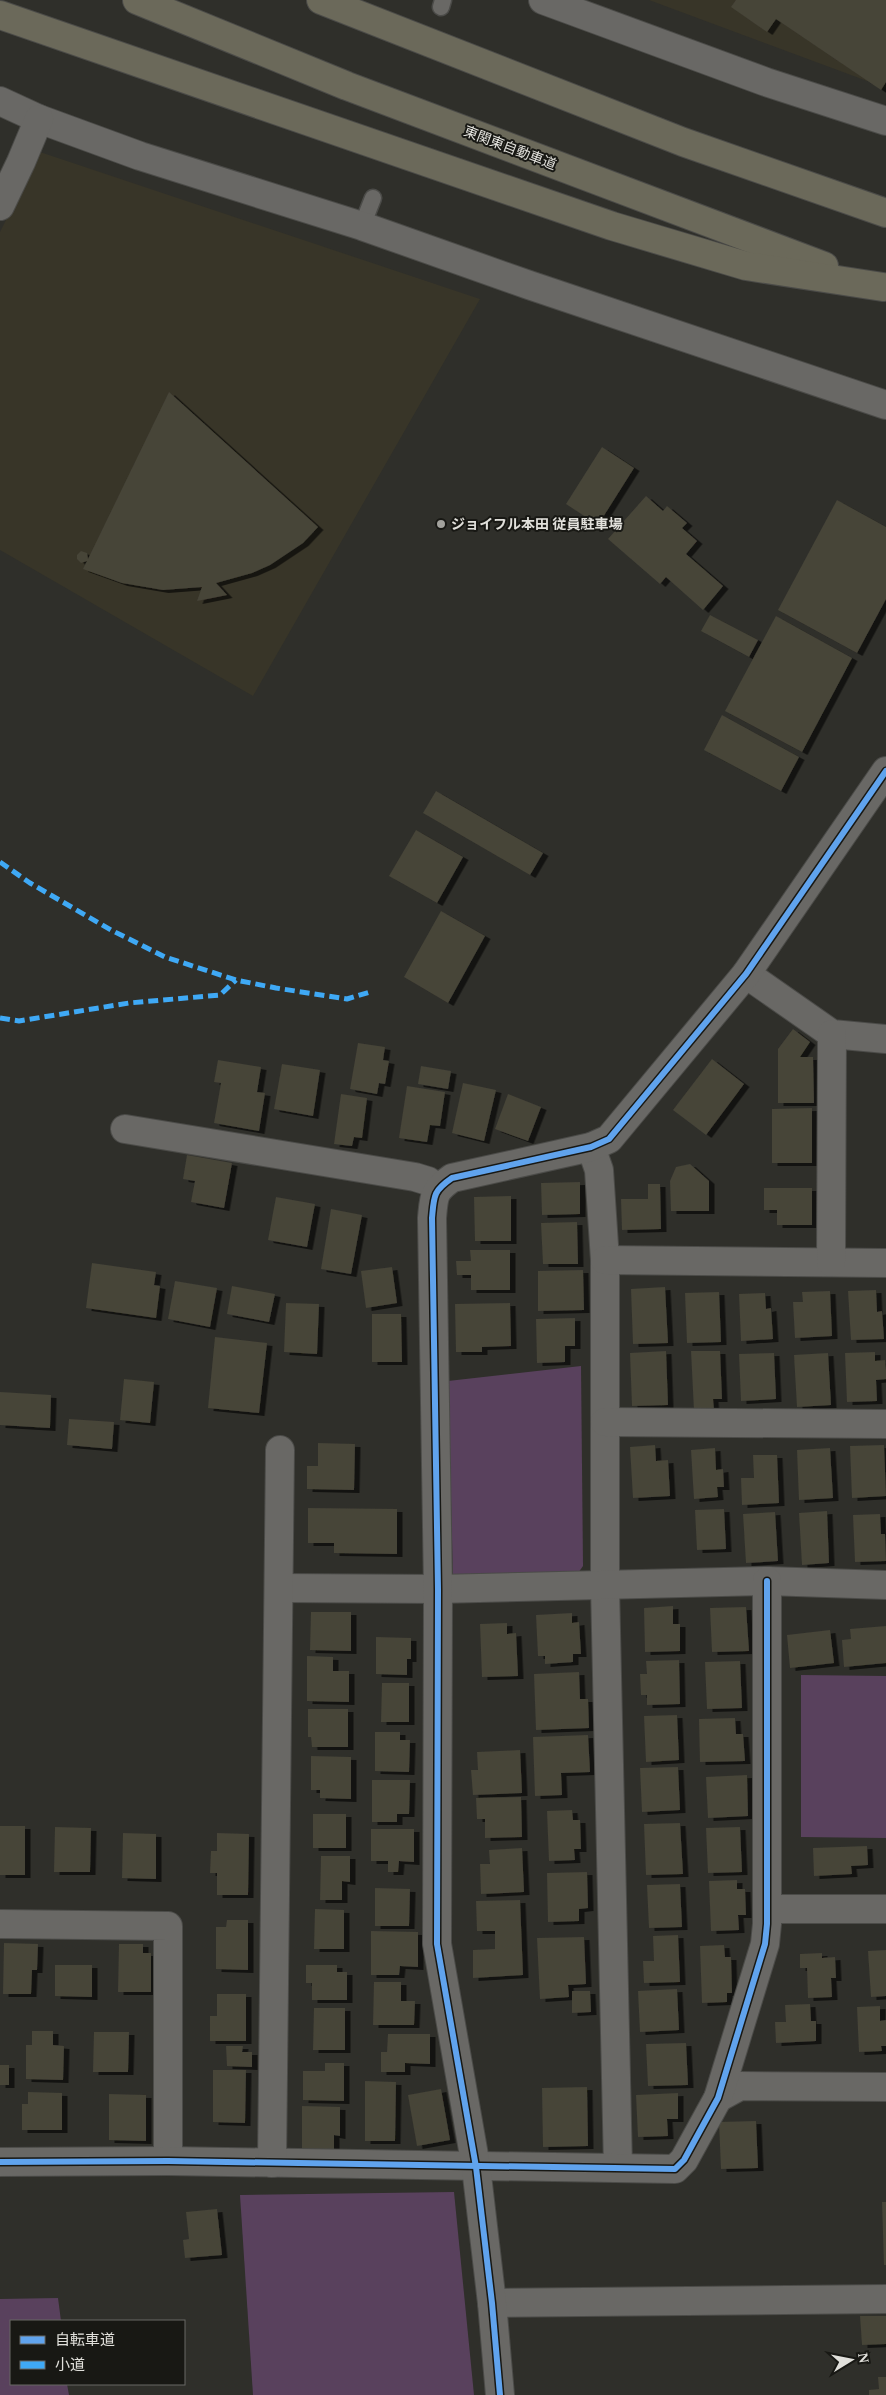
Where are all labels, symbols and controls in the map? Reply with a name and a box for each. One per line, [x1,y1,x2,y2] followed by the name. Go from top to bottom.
[462,123,558,173] street label: 東関東自動車道
[451,517,623,532] place label: ジョイフル本田 従員駐車場
[435,518,447,530] marker: ジョイフル本田 従員駐車場
[10,2320,185,2385] legend
[55,2332,115,2348] text: 自転車道
[826,2335,876,2385] north arrow
[855,2352,872,2364] text: N
[55,2357,85,2373] text: 小道

